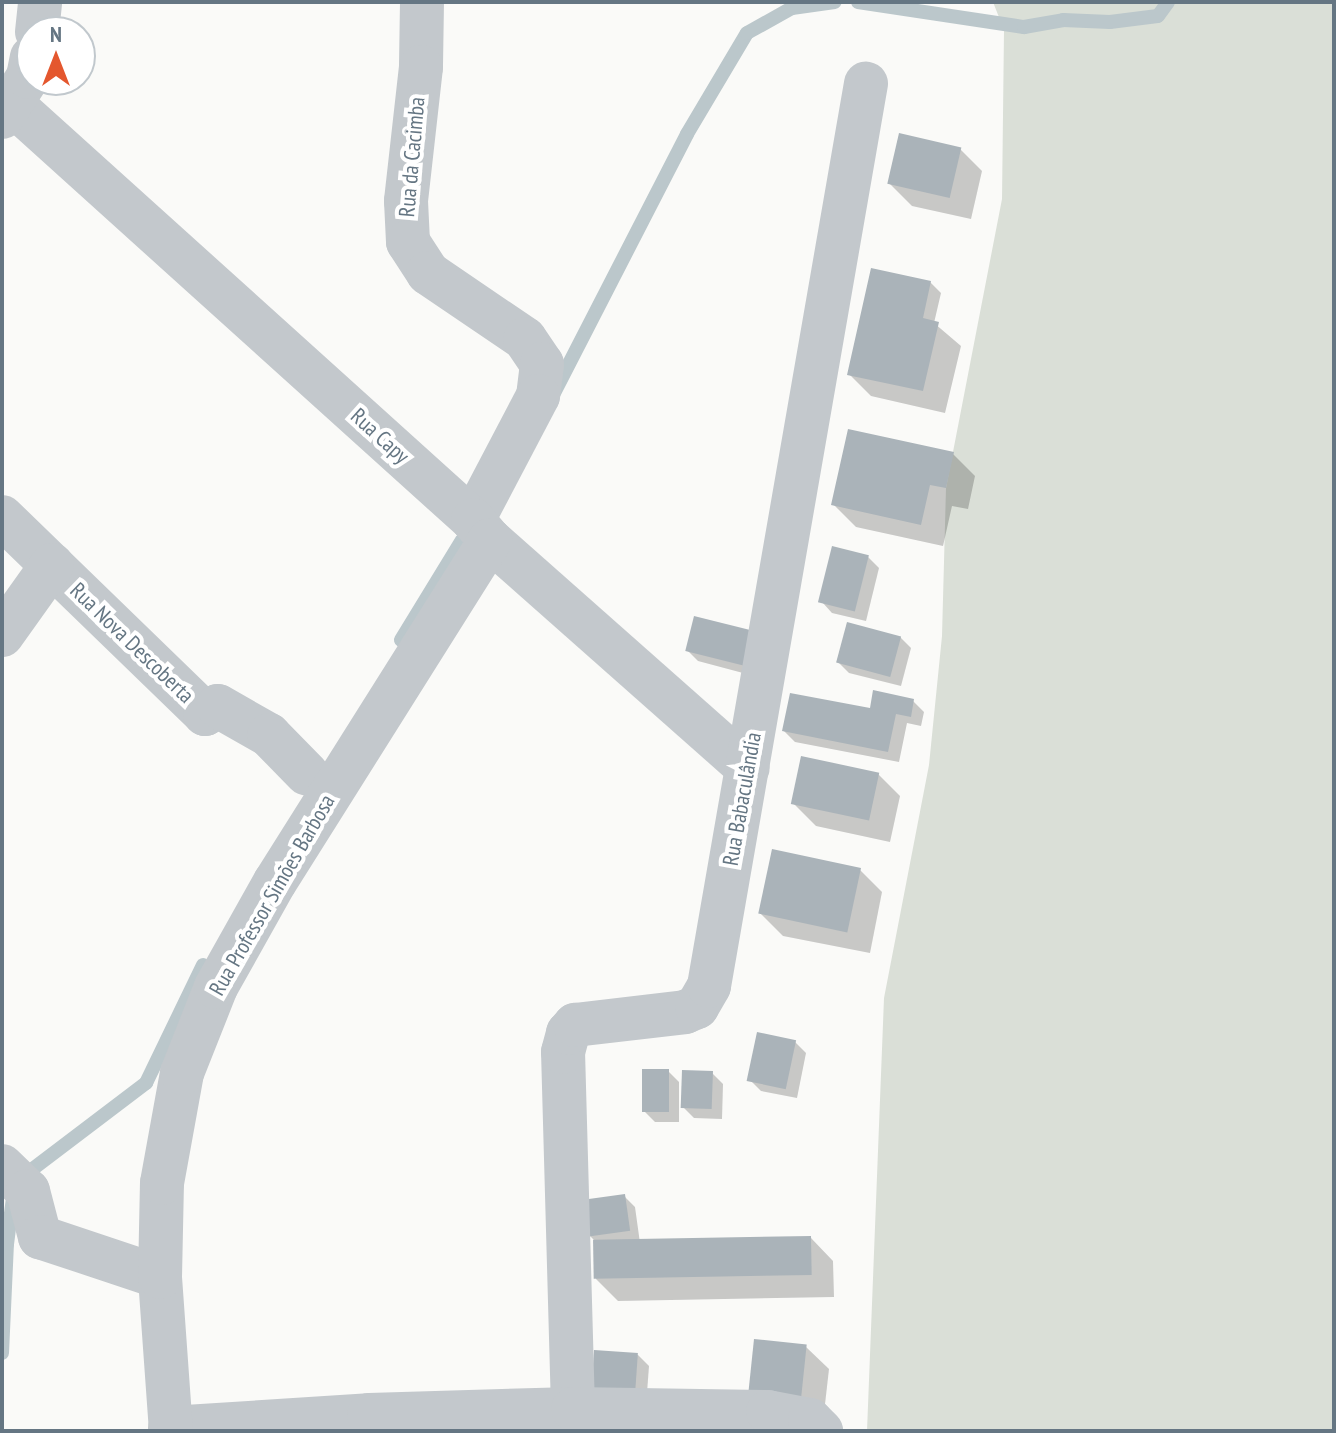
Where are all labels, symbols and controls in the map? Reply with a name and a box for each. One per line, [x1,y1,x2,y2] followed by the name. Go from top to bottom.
[16,16,96,96] north arrow
[50,20,62,48] text: N
[394,96,430,218] street label: Rua da Cacimba
[345,403,415,469] street label: Rua Capy
[65,577,199,709] street label: Rua Nova Descoberta
[717,730,767,868] street label: Rua Babaculândia
[204,790,340,1000] street label: Rua Professor Simões Barbosa

